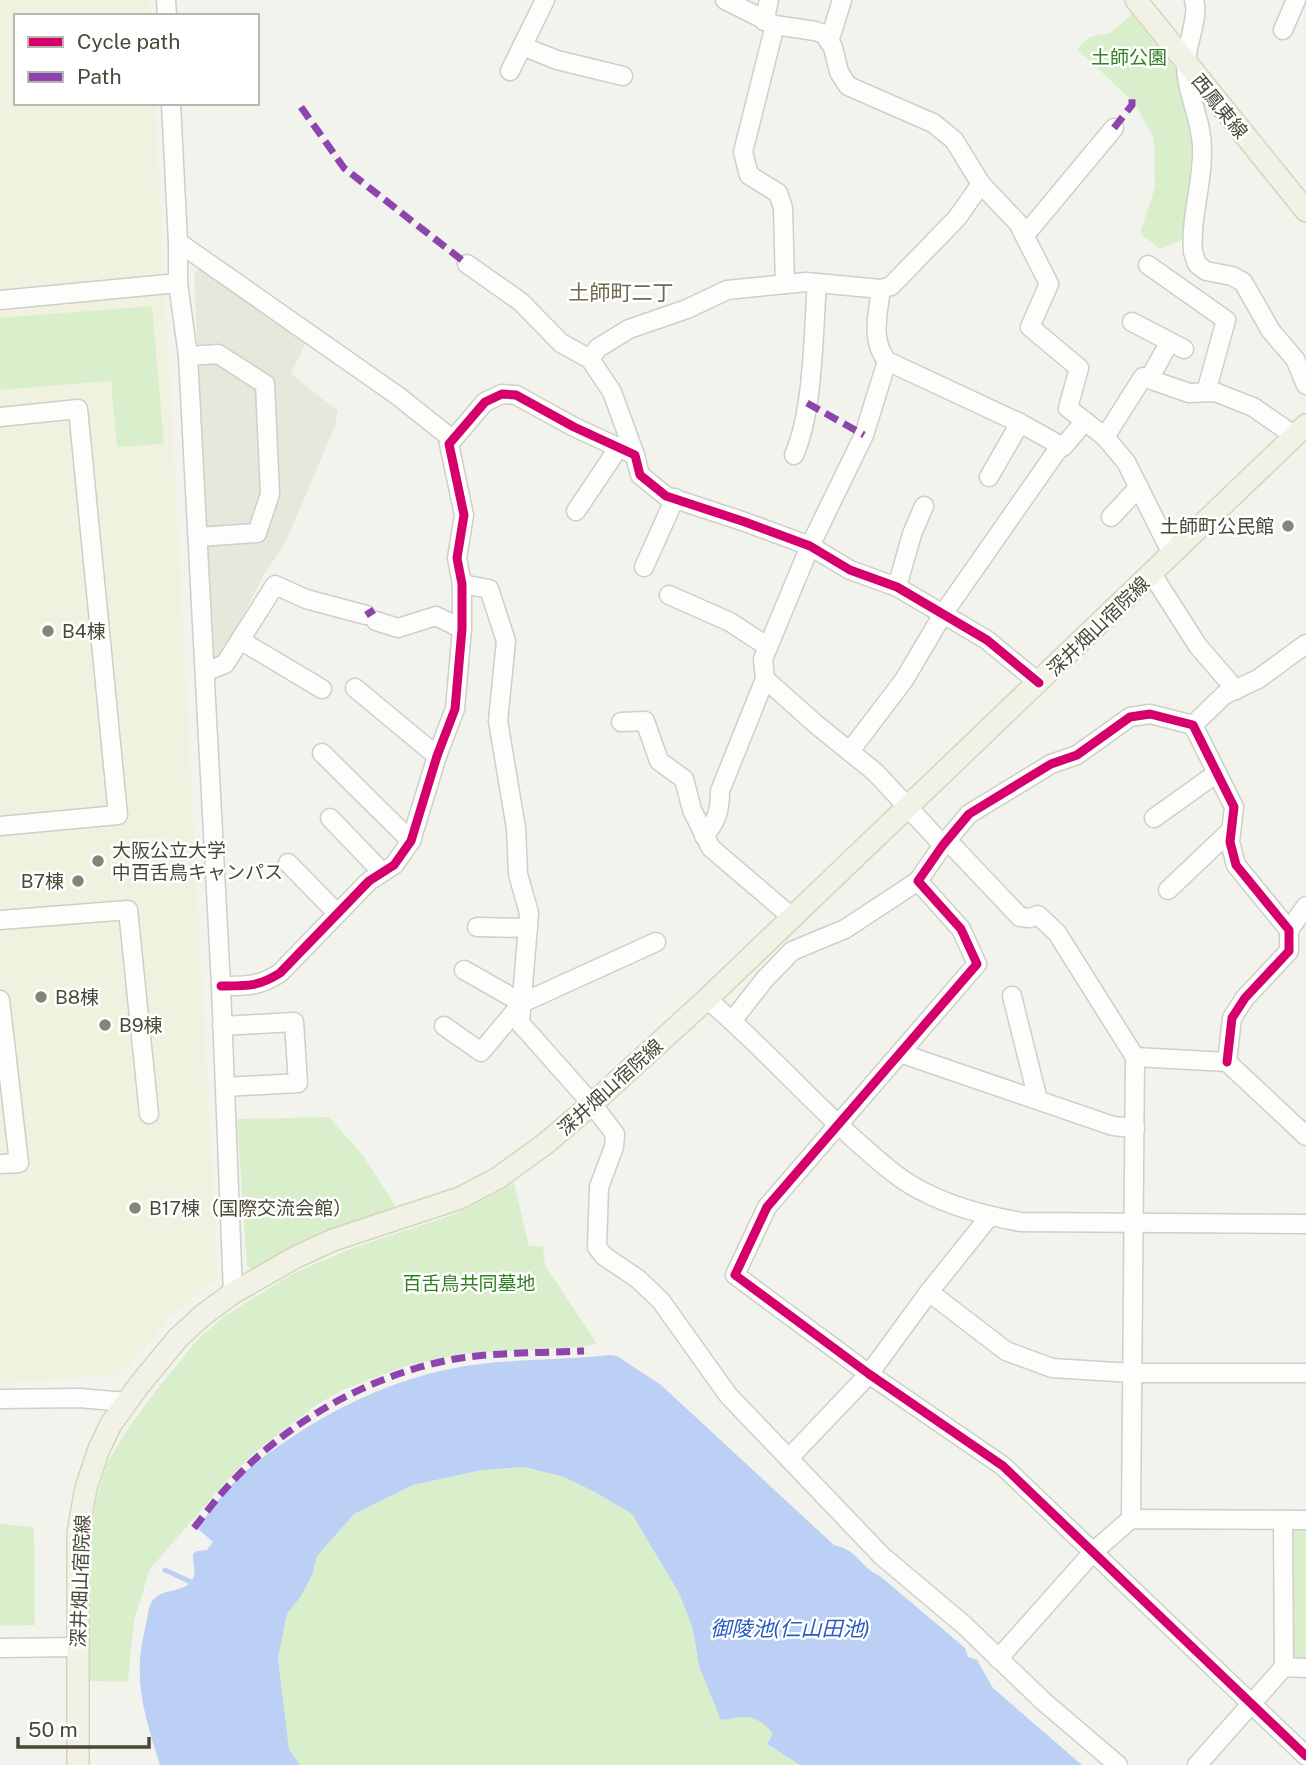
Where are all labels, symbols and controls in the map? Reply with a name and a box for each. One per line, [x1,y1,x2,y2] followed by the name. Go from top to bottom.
[14,14,259,105] legend
[77,29,180,54] text: Cycle path
[1091,46,1167,68] park label: 土師公園
[77,64,122,89] text: Path
[1188,70,1252,142] street label: 西鳳東線
[569,280,674,305] district label: 土師町二丁
[1160,515,1274,537] place label: 土師町公民館
[1280,518,1296,534] marker: 土師町公民館
[1043,572,1153,680] street label: 深井畑山宿院線
[62,620,106,642] place label: B4棟
[40,623,56,639] marker: B4棟
[112,839,283,883] place label: 大阪公立大学 中百舌鳥キャンパス
[90,853,106,869] marker: 大阪公立大学 中百舌鳥キャンパス
[21,870,64,892] place label: B7棟
[70,873,86,889] marker: B7棟
[55,986,99,1008] place label: B8棟
[33,989,49,1005] marker: B8棟
[119,1014,163,1036] place label: B9棟
[97,1017,113,1033] marker: B9棟
[553,1034,667,1140] street label: 深井畑山宿院線
[149,1197,352,1219] place label: B17棟（国際交流会館）
[127,1200,143,1216] marker: B17棟（国際交流会館）
[402,1272,536,1294] park label: 百舌鳥共同墓地
[67,1514,93,1648] street label: 深井畑山宿院線
[710,1616,870,1641] water label: 御陵池(仁山田池)
[18,1706,149,1750] scale bar
[28,1717,78,1742] text: 50 m

